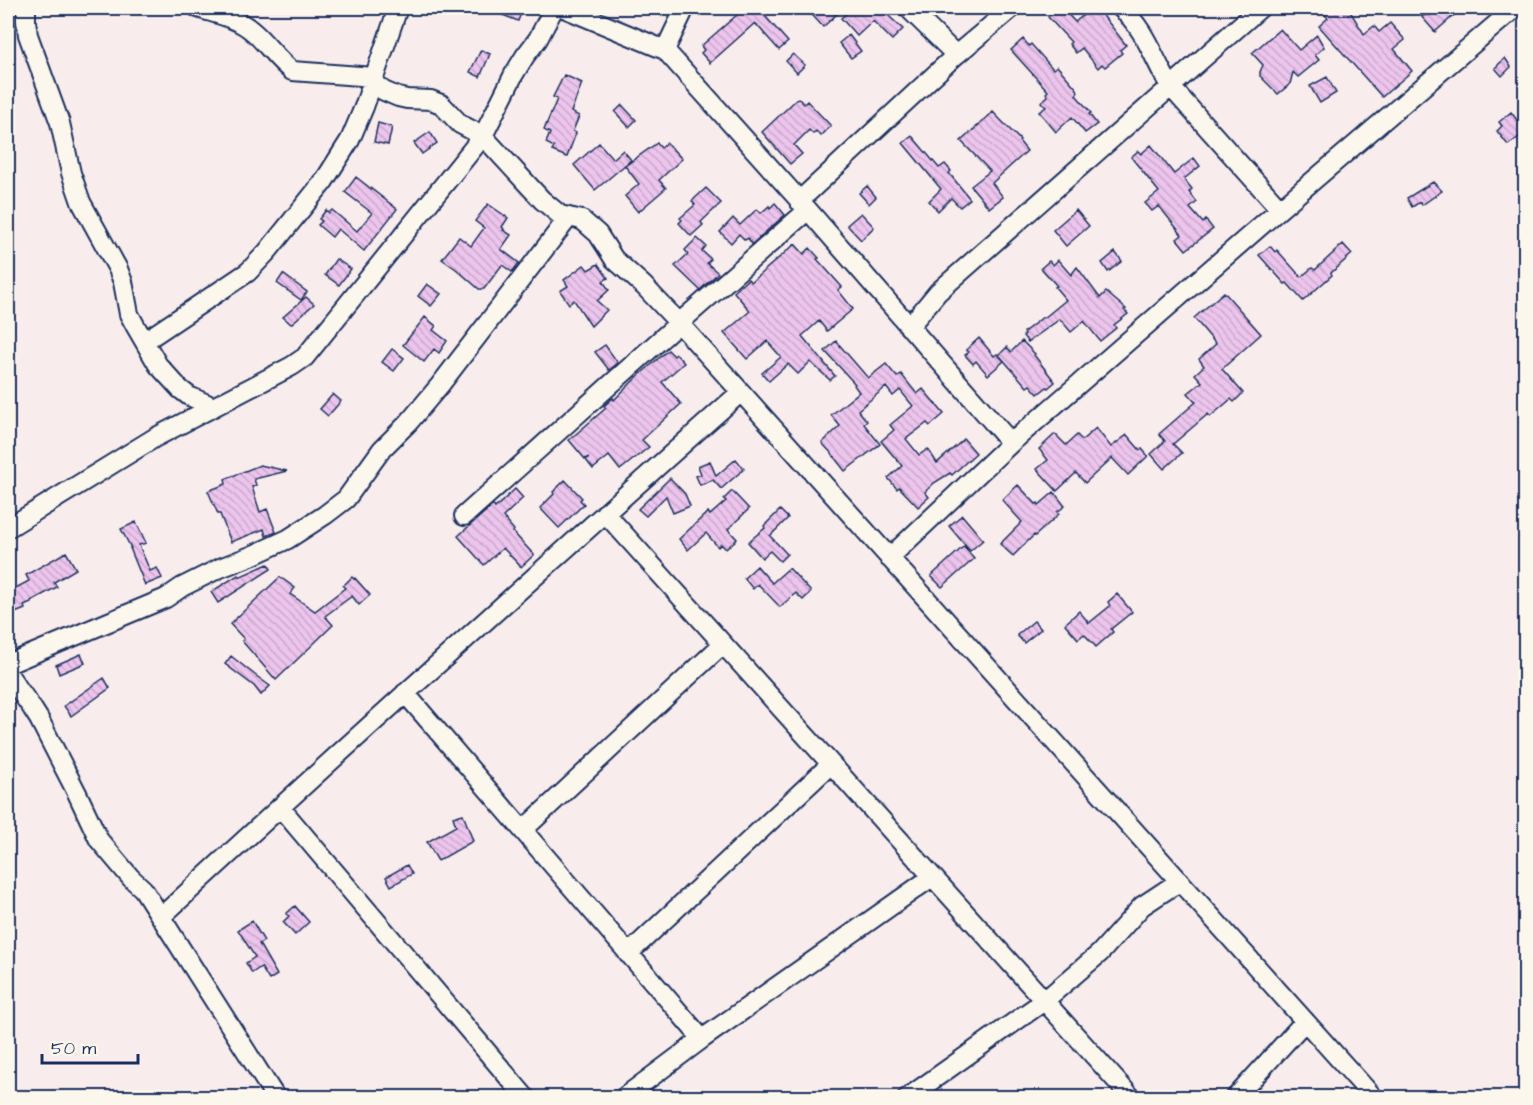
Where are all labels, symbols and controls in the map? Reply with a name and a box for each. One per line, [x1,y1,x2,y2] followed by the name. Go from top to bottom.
[42,1027,138,1065] scale bar
[51,1036,96,1061] text: 50 m

